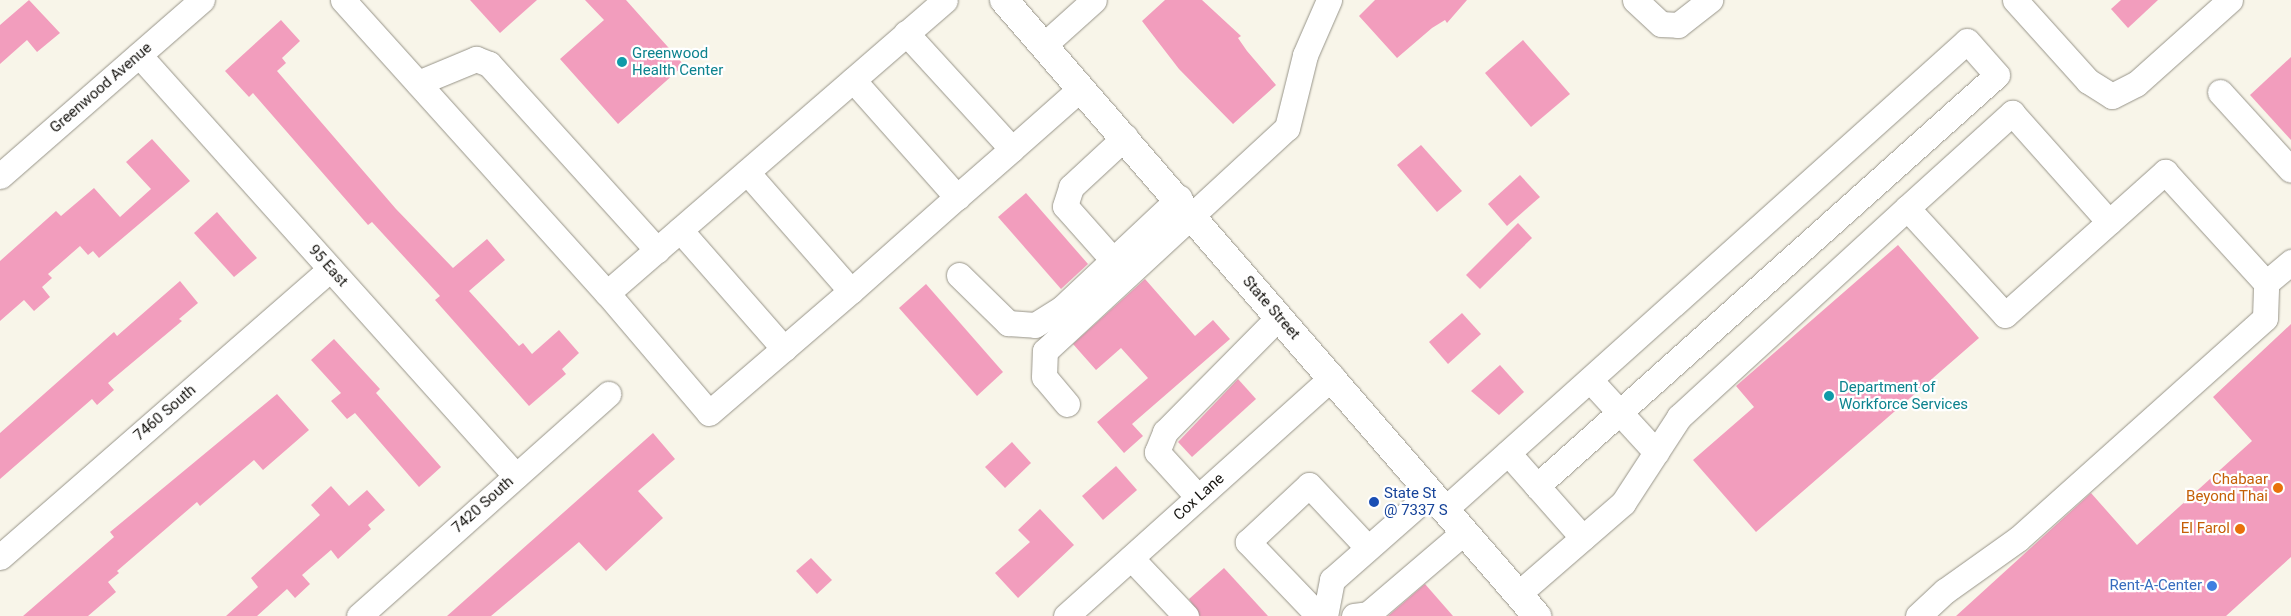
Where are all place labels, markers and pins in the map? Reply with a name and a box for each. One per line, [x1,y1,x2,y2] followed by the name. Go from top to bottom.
[632,44,723,79] place label: Greenwood Health Center
[616,56,628,68] marker: Greenwood Health Center
[1839,378,1968,413] place label: Department of Workforce Services
[1823,390,1835,402] marker: Department of Workforce Services
[2186,470,2268,505] place label: Chabaar Beyond Thai
[2272,482,2284,494] marker: Chabaar Beyond Thai
[1384,484,1448,519] place label: State St @ 7337 S
[1368,496,1380,508] marker: State St @ 7337 S
[2181,520,2230,538] place label: El Farol
[2234,523,2246,535] marker: El Farol
[2110,577,2202,595] place label: Rent-A-Center
[2206,580,2218,592] marker: Rent-A-Center

